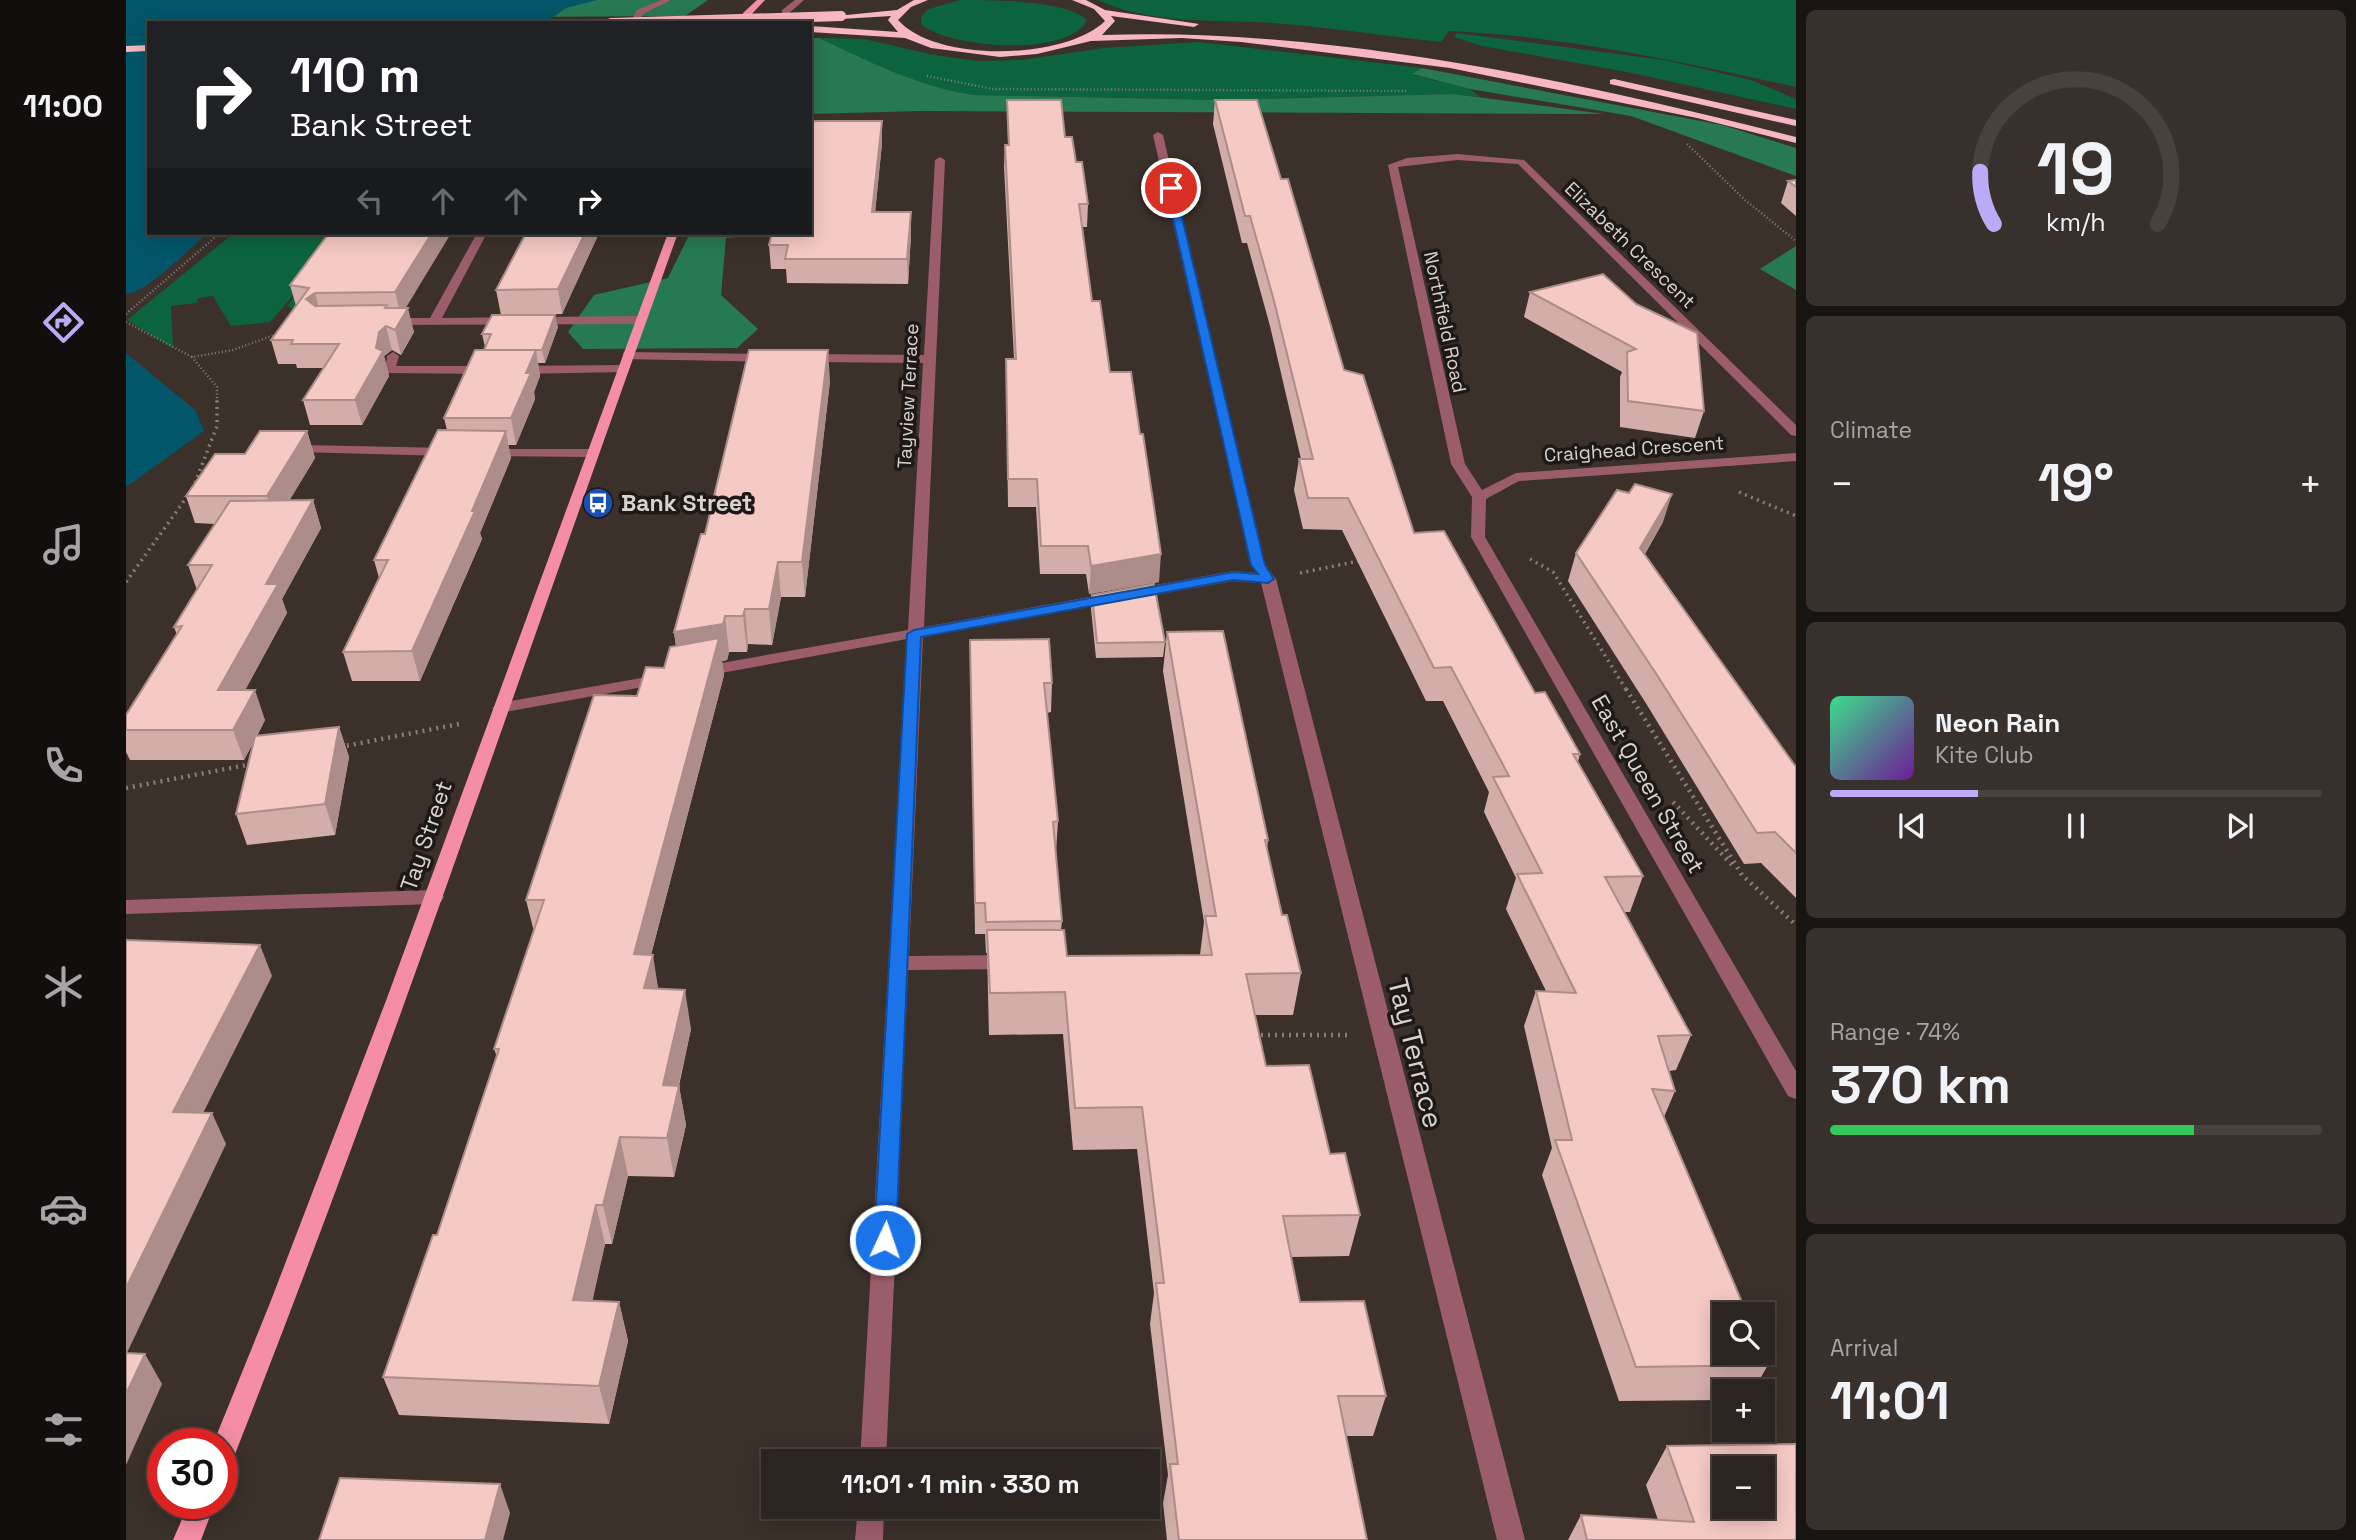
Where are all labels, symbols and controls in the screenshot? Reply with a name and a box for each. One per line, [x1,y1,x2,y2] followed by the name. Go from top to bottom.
[290,44,420,106] text: 110 m
[175,49,266,140] icon: right
[23,86,103,126] text: 11:00
[290,105,472,145] text: Bank Street
[2037,122,2115,215] text: 19
[1141,158,1201,218] pin
[1152,169,1190,207] icon: arrive
[1559,176,1701,314] street label: Elizabeth Crescent
[351,182,389,220] icon: left
[424,182,462,220] icon: ahead
[497,182,535,220] icon: ahead
[570,182,608,220] icon: right
[2046,206,2106,238] text: km/h
[1418,249,1472,395] street label: Northfield Road
[39,298,88,347] icon: directions
[892,323,924,469] street label: Tayview Terrace
[1830,415,1912,445] text: Climate
[1543,430,1725,468] street label: Craighead Crescent
[2038,450,2114,516] text: 19°
[1830,460,1854,508] text: −
[2298,460,2322,508] text: +
[581,486,615,520] bus stop icon: Bank Street
[621,488,752,518] place label: Bank Street
[39,520,88,569] icon: music
[1585,689,1711,879] street label: East Queen Street
[1935,706,2060,740] text: Neon Rain
[1935,740,2034,770] text: Kite Club
[39,741,88,790] icon: phone
[393,777,459,895] street label: Tay Street
[1893,807,1931,845] icon: previous
[2057,807,2095,845] icon: pause
[2221,807,2259,845] icon: next
[39,962,88,1011] icon: climate
[1380,974,1452,1132] street label: Tay Terrace
[1830,1017,1960,1047] text: Range · 74%
[1830,1052,2011,1118] text: 370 km
[39,1184,88,1233] icon: car
[848,1203,922,1277] position arrow
[1712,1302,1775,1519] map controls
[1712,1302,1775,1365] button: search
[1830,1333,1898,1363] text: Arrival
[1830,1368,1950,1434] text: 11:01
[1712,1379,1775,1442] button: +
[39,1405,88,1454] icon: filters
[147,1428,238,1519] speed limit sign: 30
[1712,1456,1775,1519] button: −
[841,1467,1080,1501] text: 11:01 · 1 min · 330 m

